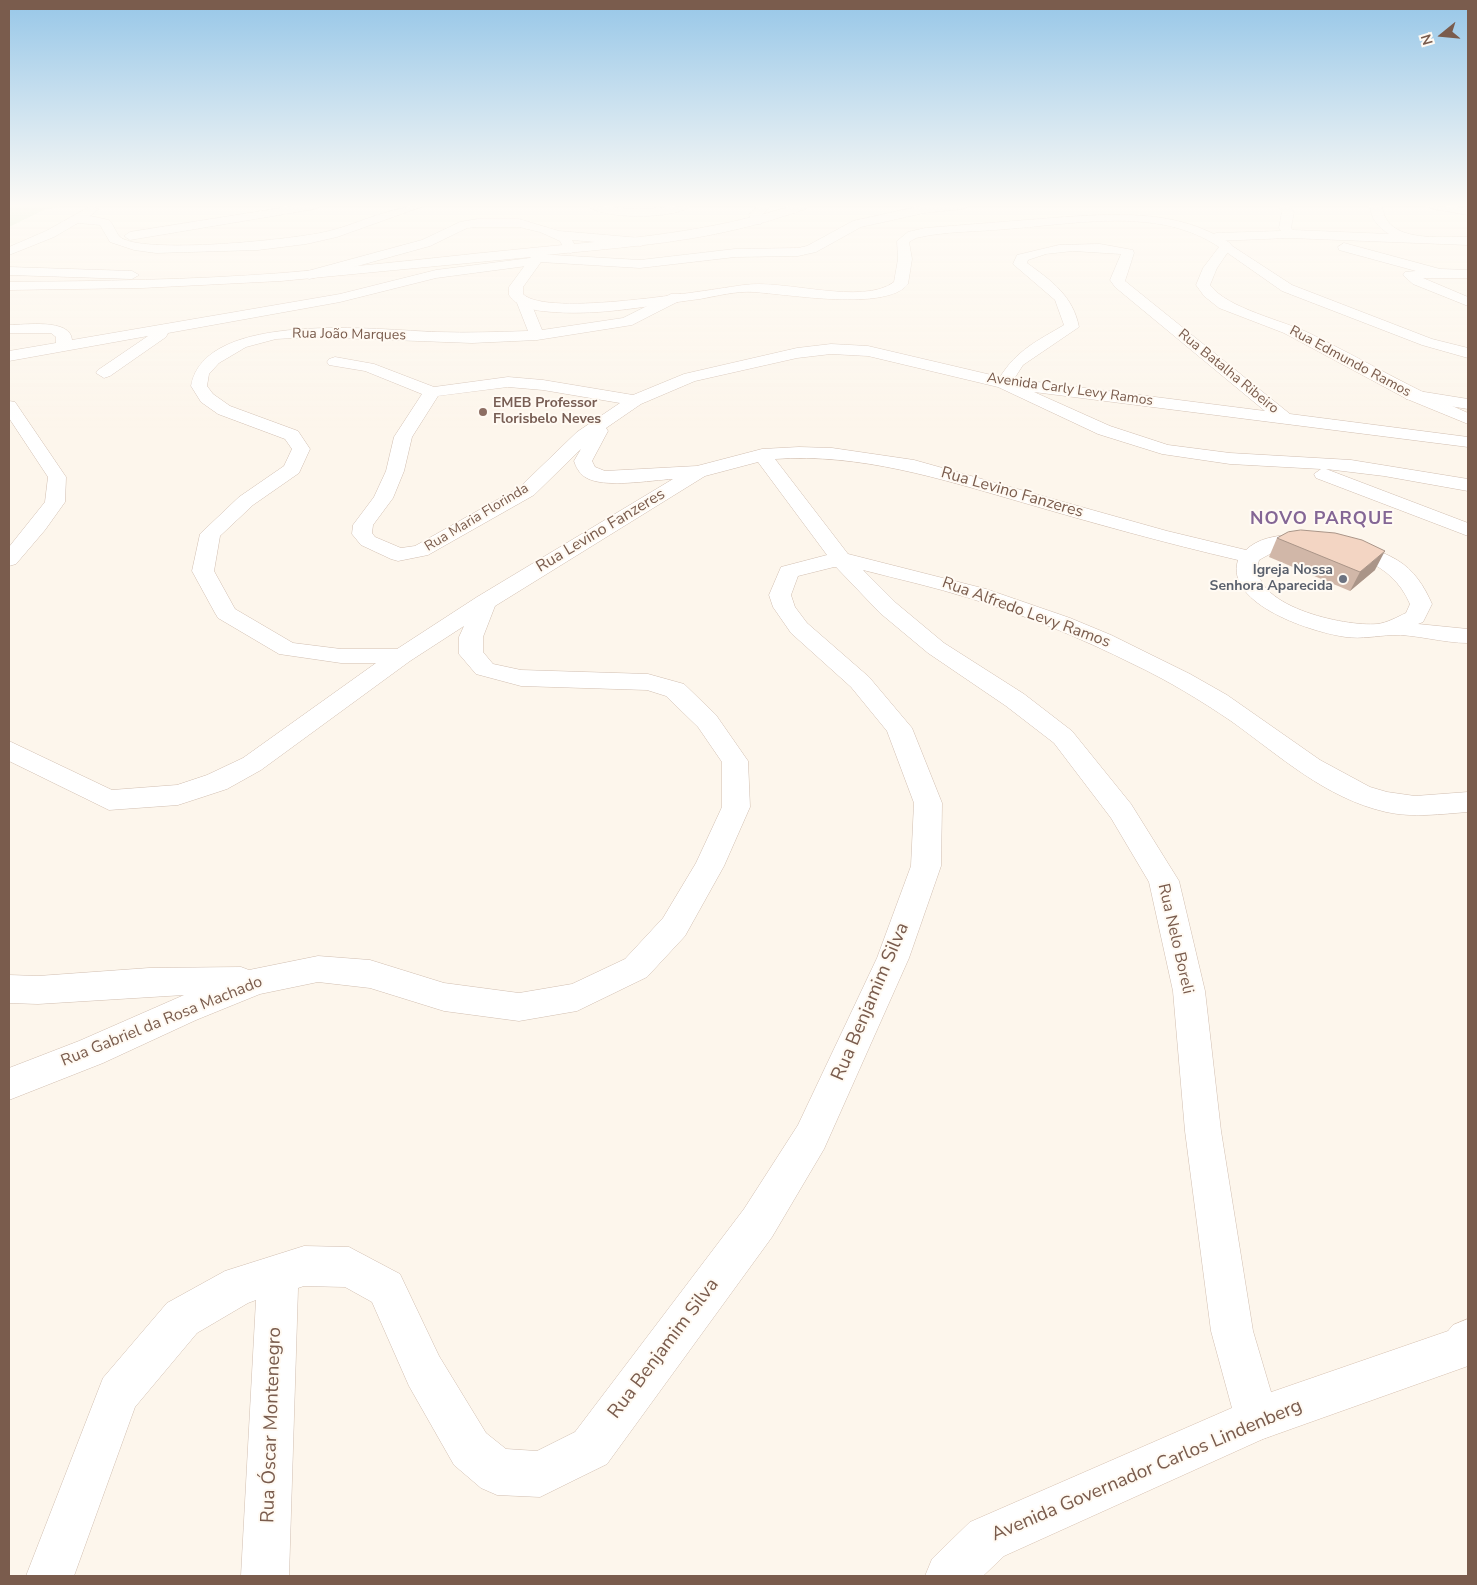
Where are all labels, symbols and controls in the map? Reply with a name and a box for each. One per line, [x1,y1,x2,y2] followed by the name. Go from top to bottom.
[1417,10,1467,60] north arrow
[1417,32,1438,47] text: N
[1286,323,1414,401] street label: Rua Edmundo Ramos
[292,326,406,344] street label: Rua João Marques
[1174,326,1282,418] street label: Rua Batalha Ribeiro
[986,370,1154,410] street label: Avenida Carly Levy Ramos
[493,396,601,428] place label: EMEB Professor Florisbelo Neves
[477,406,489,418] marker: EMEB Professor Florisbelo Neves
[939,464,1085,522] street label: Rua Levino Fanzeres
[422,480,532,556] street label: Rua Maria Florinda
[533,485,669,577] street label: Rua Levino Fanzeres
[1249,509,1395,531] district label: NOVO PARQUE
[1210,563,1333,596] place label: Igreja Nossa Senhora Aparecida
[1337,573,1349,585] marker: Igreja Nossa Senhora Aparecida
[939,574,1113,652] street label: Rua Alfredo Levy Ramos
[1153,882,1197,996] street label: Rua Nelo Boreli
[827,919,915,1085] street label: Rua Benjamim Silva
[59,973,265,1071] street label: Rua Gabriel da Rosa Machado
[604,1274,724,1424] street label: Rua Benjamim Silva
[257,1327,287,1523] street label: Rua Óscar Montenegro
[988,1395,1306,1547] street label: Avenida Governador Carlos Lindenberg

